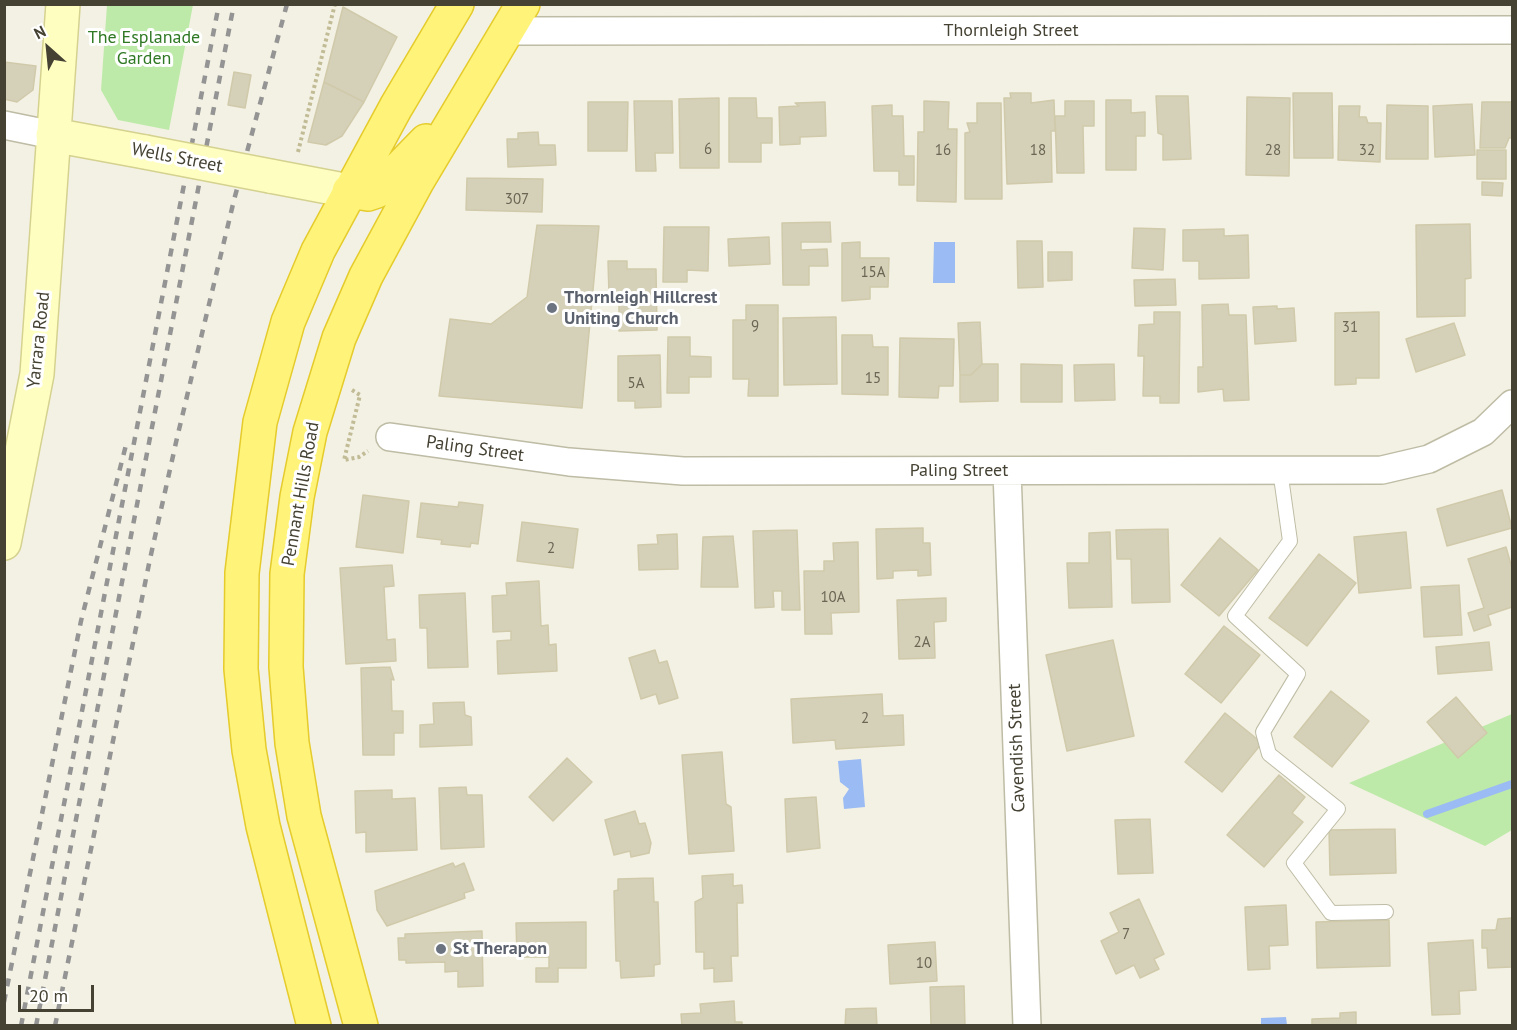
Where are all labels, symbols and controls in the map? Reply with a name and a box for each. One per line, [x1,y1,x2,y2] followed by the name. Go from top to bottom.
[18,18,78,78] north arrow
[944,20,1078,42] street label: Thornleigh Street
[31,21,49,43] text: N
[88,27,200,70] park label: The Esplanade Garden
[130,139,224,177] street label: Wells Street
[704,141,712,159] house number: 6
[935,142,951,160] house number: 16
[1030,142,1046,160] house number: 18
[1265,142,1281,160] house number: 28
[1359,142,1375,160] house number: 32
[505,191,529,209] house number: 307
[860,264,886,282] house number: 15A
[564,287,717,330] place label: Thornleigh Hillcrest Uniting Church
[23,291,55,389] street label: Yarrara Road
[545,301,559,315] marker: Thornleigh Hillcrest Uniting Church
[751,318,759,336] house number: 9
[1342,319,1358,337] house number: 31
[865,370,881,388] house number: 15
[628,375,644,393] house number: 5A
[278,420,324,568] street label: Pennant Hills Road
[425,431,525,467] street label: Paling Street
[910,460,1008,482] street label: Paling Street
[547,540,555,558] house number: 2
[820,589,846,607] house number: 10A
[914,634,930,652] house number: 2A
[1004,683,1030,813] street label: Cavendish Street
[861,710,869,728] house number: 2
[1122,926,1130,944] house number: 7
[453,938,547,960] place label: St Therapon
[434,942,448,956] marker: St Therapon
[916,955,932,973] house number: 10
[21,973,98,1011] scale bar
[29,984,68,1007] text: 20 m

